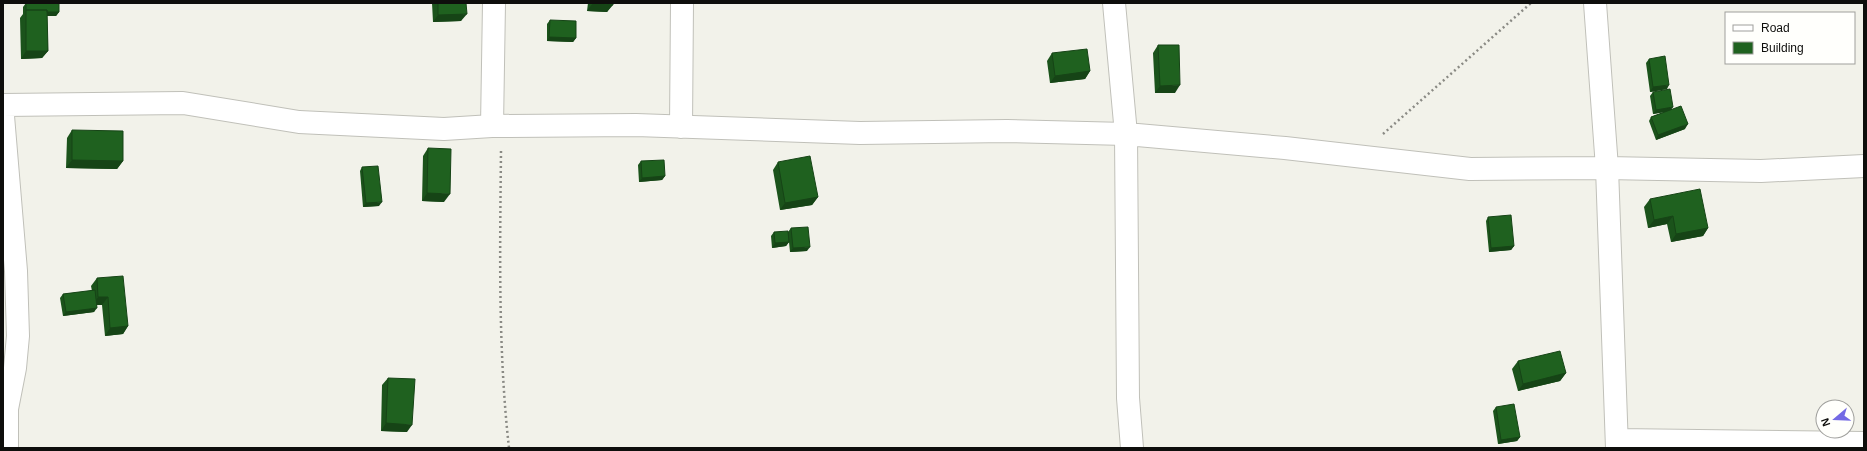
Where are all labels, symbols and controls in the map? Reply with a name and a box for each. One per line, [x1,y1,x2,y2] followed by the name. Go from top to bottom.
[1725,12,1855,64] legend
[1761,21,1790,35] text: Road
[1761,41,1804,55] text: Building
[1815,399,1855,439] north arrow
[1819,416,1833,428] text: N

